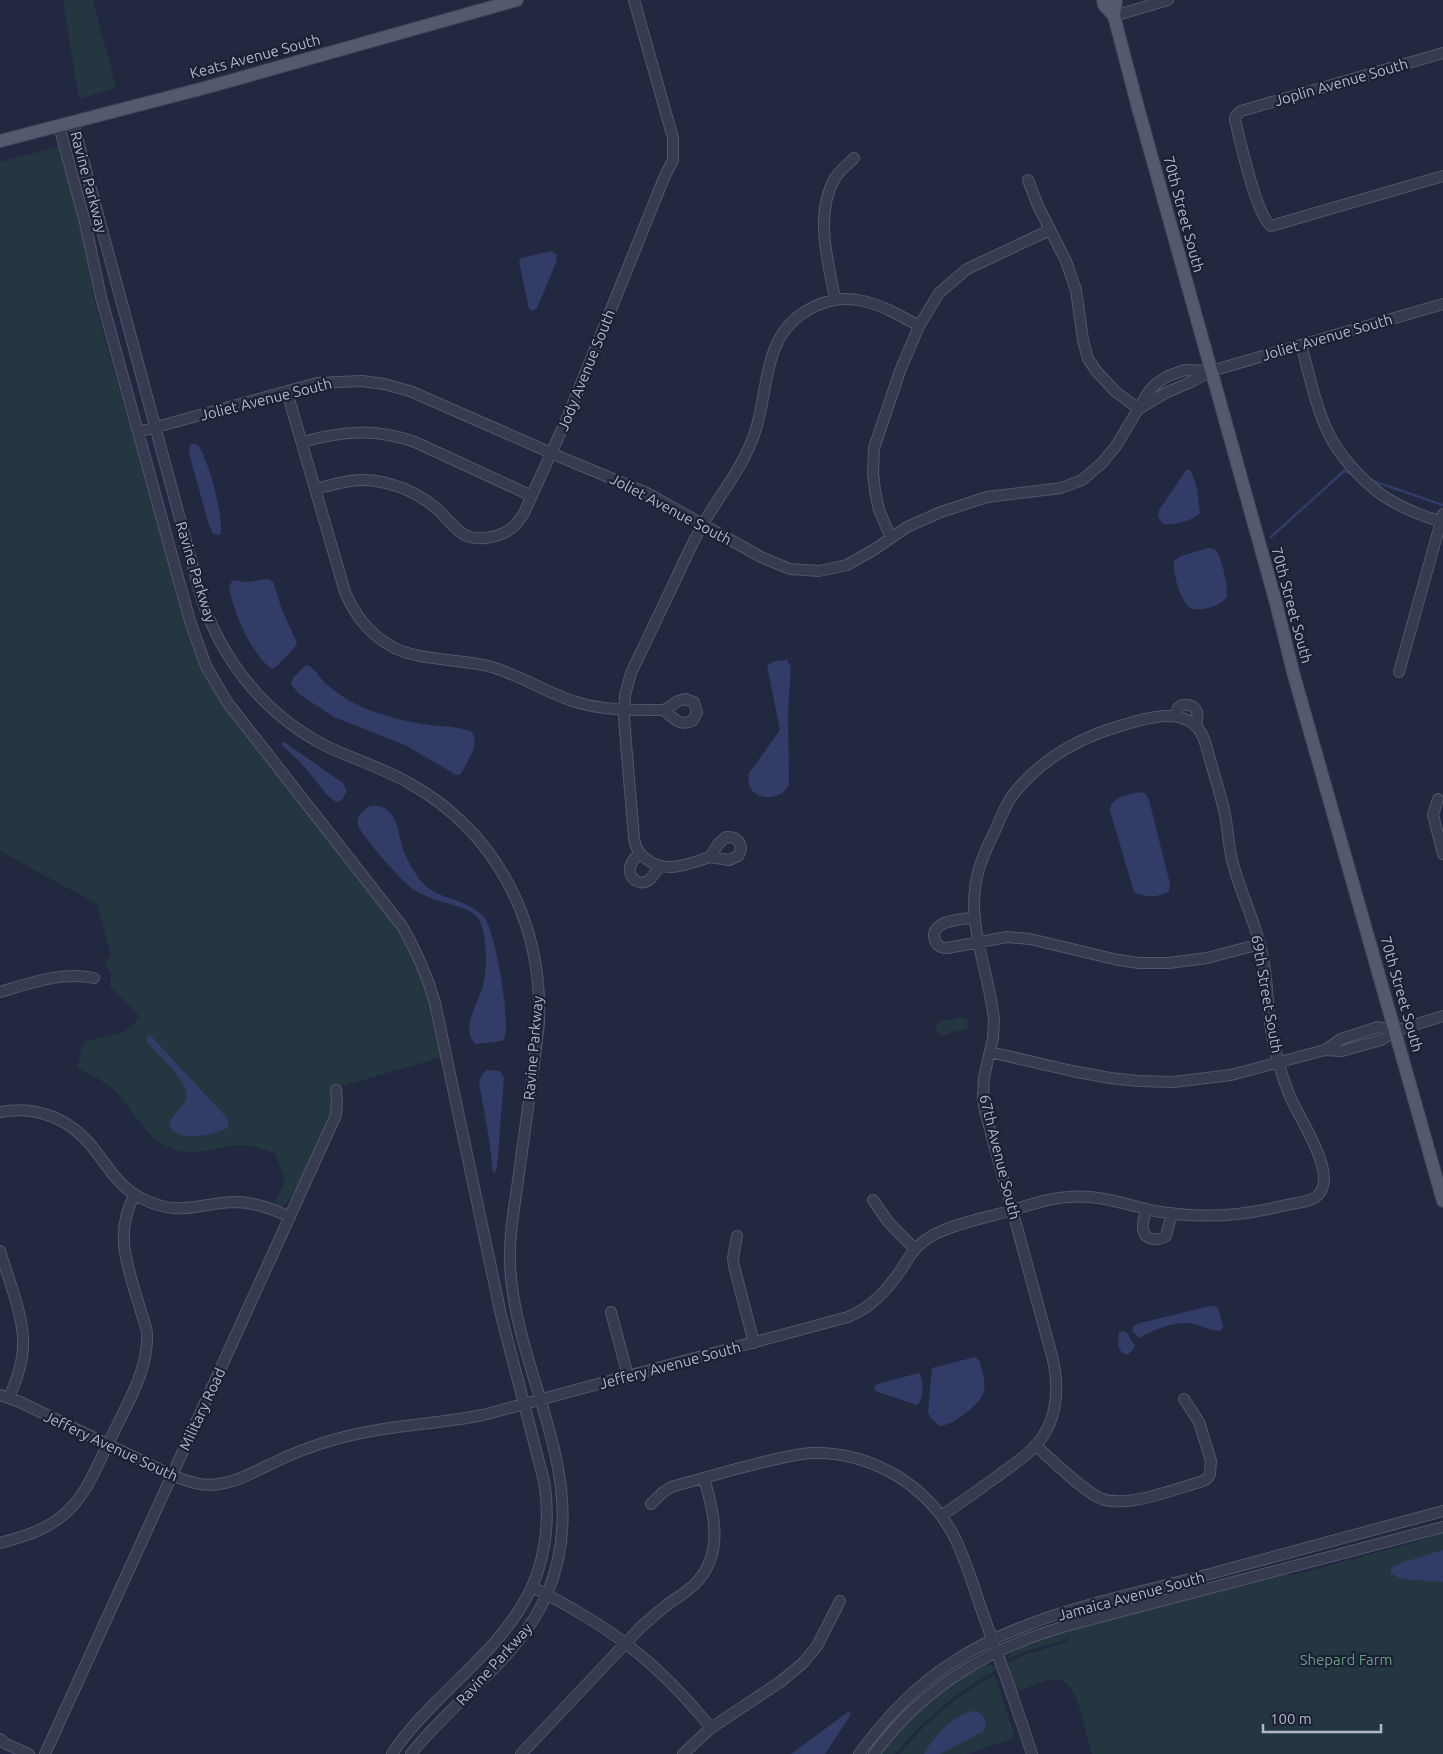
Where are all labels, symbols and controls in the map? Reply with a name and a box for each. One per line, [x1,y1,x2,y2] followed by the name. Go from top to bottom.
[188,30,322,82] street label: Keats Avenue South
[1272,55,1410,109] street label: Joplin Avenue South
[67,129,111,235] street label: Ravine Parkway
[1160,154,1208,274] street label: 70th Street South
[554,307,618,433] street label: Jody Avenue South
[1260,310,1394,364] street label: Joliet Avenue South
[198,374,334,424] street label: Joliet Avenue South
[607,470,735,548] street label: Joliet Avenue South
[173,519,219,625] street label: Ravine Parkway
[1268,545,1316,665] street label: 70th Street South
[1248,934,1286,1054] street label: 69th Street South
[1377,934,1427,1054] street label: 70th Street South
[520,995,546,1101] street label: Ravine Parkway
[976,1093,1024,1221] street label: 67th Avenue South
[597,1338,743,1392] street label: Jeffery Avenue South
[175,1365,229,1453] street label: Military Road
[41,1408,181,1484] street label: Jeffery Avenue South
[1056,1568,1206,1624] street label: Jamaica Avenue South
[453,1619,535,1709] street label: Ravine Parkway
[1300,1651,1392,1668] park label: Shepard Farm
[1263,1702,1380,1734] scale bar
[1270,1710,1312,1727] text: 100 m

